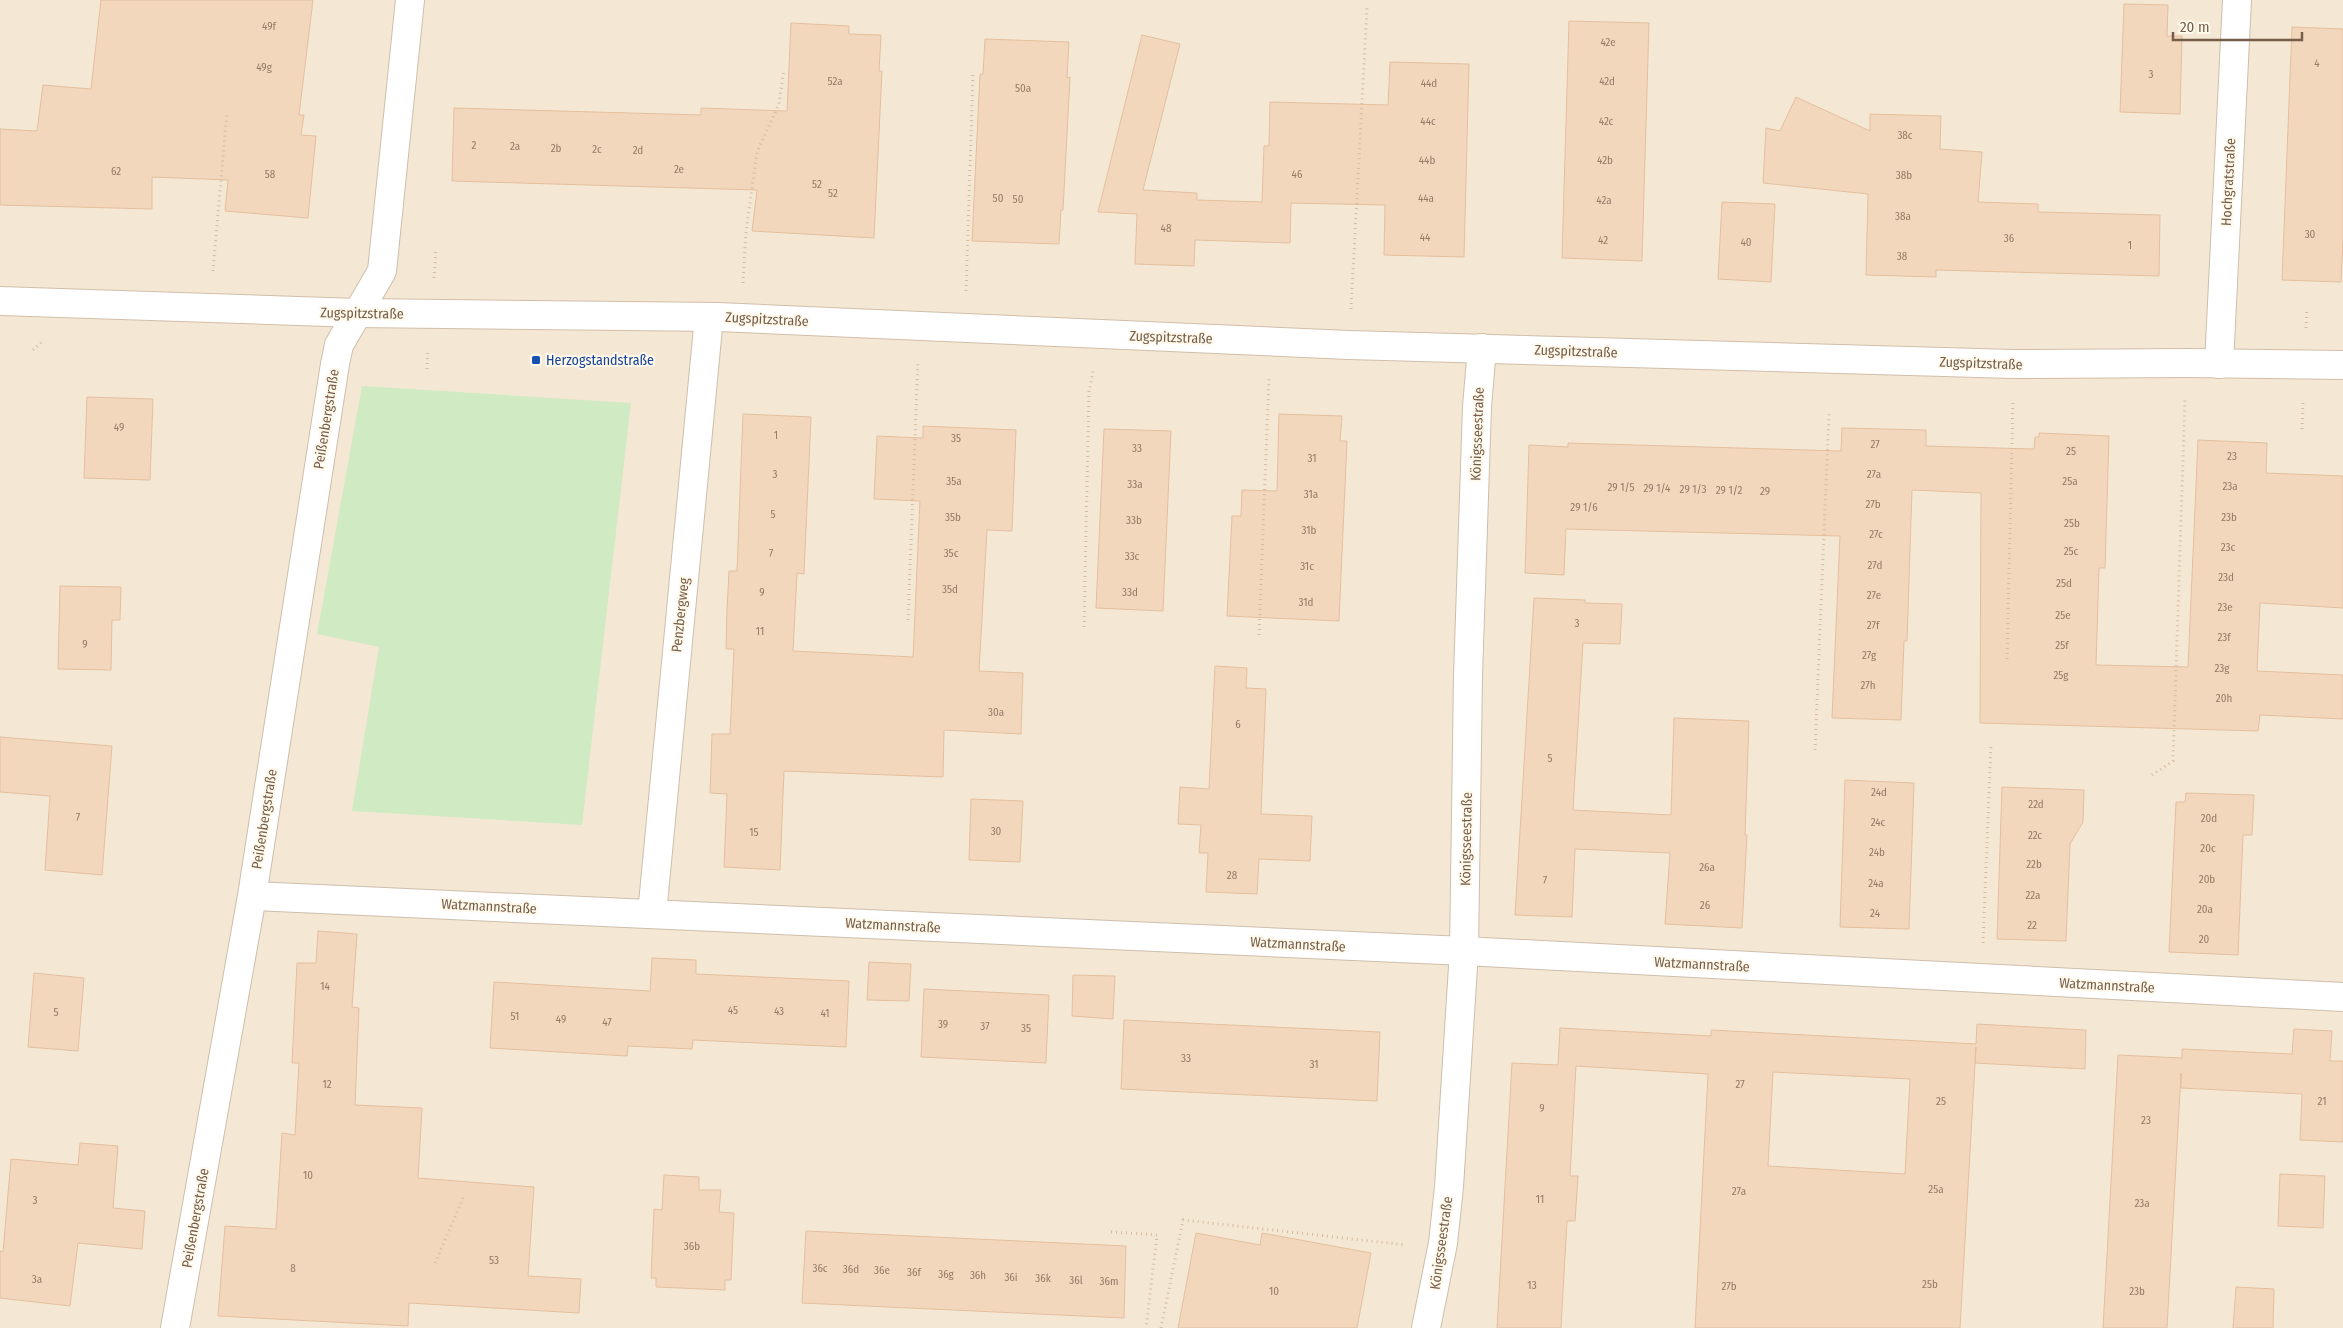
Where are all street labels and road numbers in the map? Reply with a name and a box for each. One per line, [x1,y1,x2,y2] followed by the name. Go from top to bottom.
[2218,138,2239,226] street label: Hochgratstraße
[320,304,404,323] street label: Zugspitzstraße
[725,309,809,330] street label: Zugspitzstraße
[1129,328,1213,347] street label: Zugspitzstraße
[1534,342,1618,361] street label: Zugspitzstraße
[1939,354,2023,373] street label: Zugspitzstraße
[310,368,343,470] street label: Peißenbergstraße
[1467,387,1488,481] street label: Königsseestraße
[668,576,693,653] street label: Penzbergweg
[248,768,281,870] street label: Peißenbergstraße
[1457,792,1476,886] street label: Königsseestraße
[441,896,537,917] street label: Watzmannstraße
[845,915,941,936] street label: Watzmannstraße
[1250,934,1346,955] street label: Watzmannstraße
[1654,954,1750,975] street label: Watzmannstraße
[2059,975,2155,996] street label: Watzmannstraße
[178,1167,213,1269] street label: Peißenbergstraße
[1427,1195,1456,1291] street label: Königsseestraße

